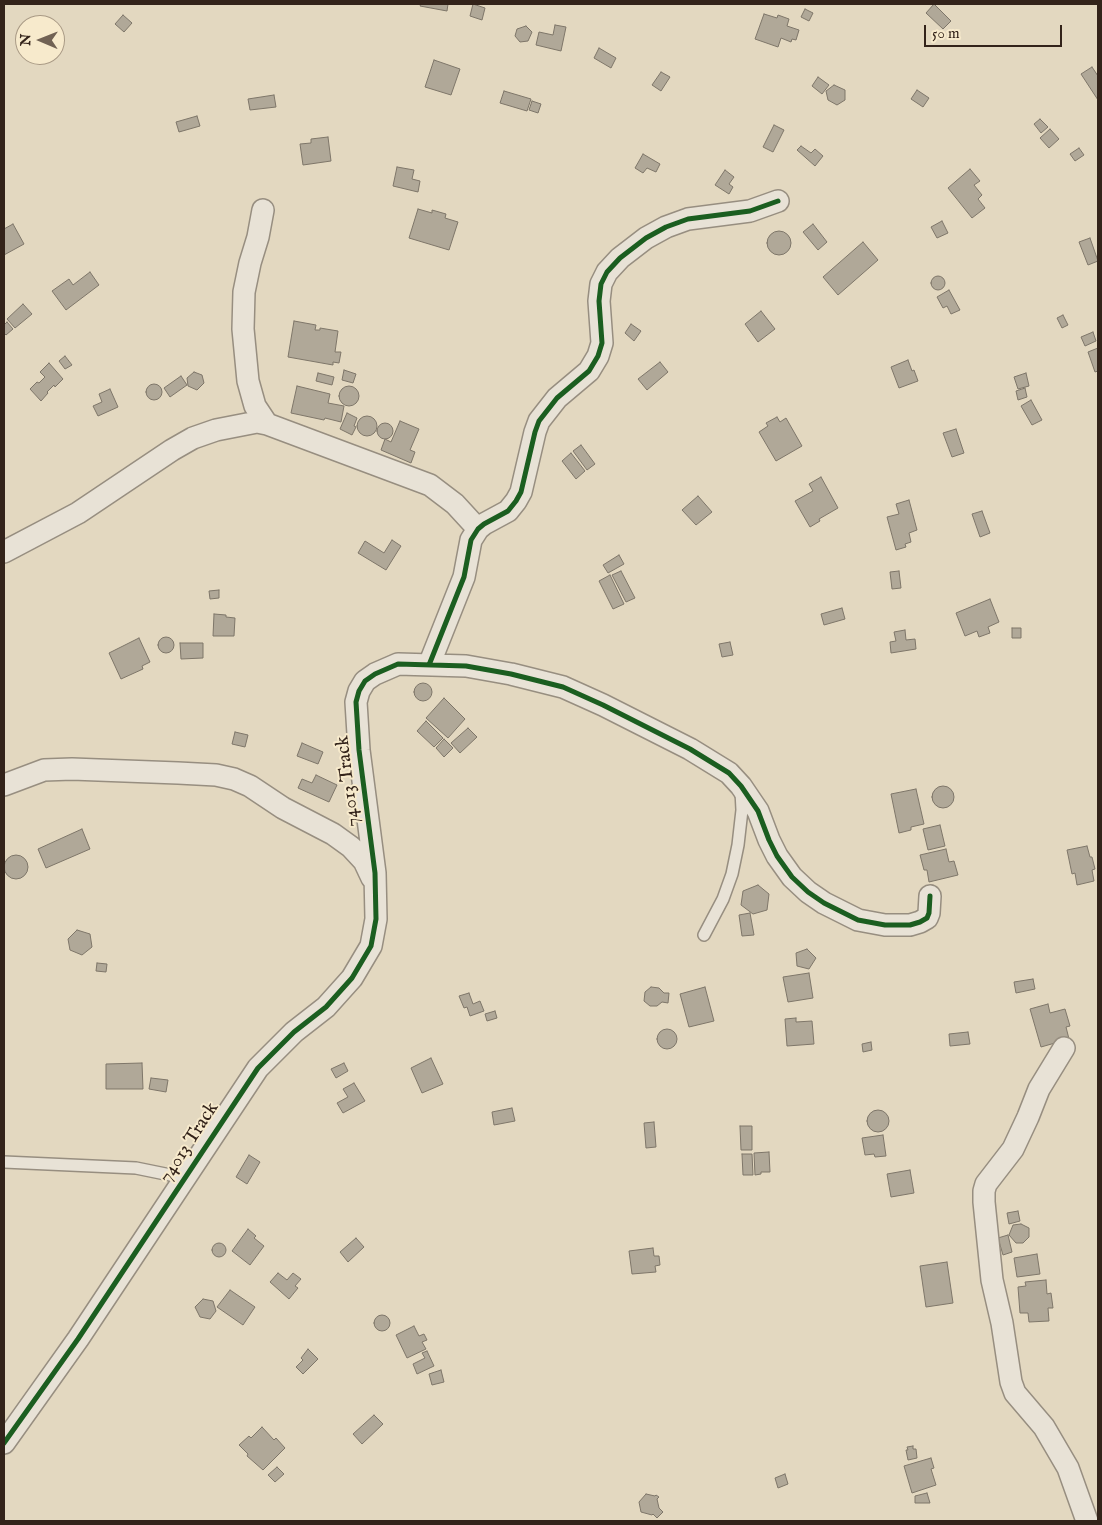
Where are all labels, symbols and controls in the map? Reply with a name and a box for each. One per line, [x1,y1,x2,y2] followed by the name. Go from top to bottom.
[15,15,65,65] north arrow
[927,15,1064,47] scale bar
[932,24,960,43] text: 50 m
[17,34,35,46] text: N
[332,734,366,828] street label: 74013 Track
[156,1098,224,1188] street label: 74013 Track

